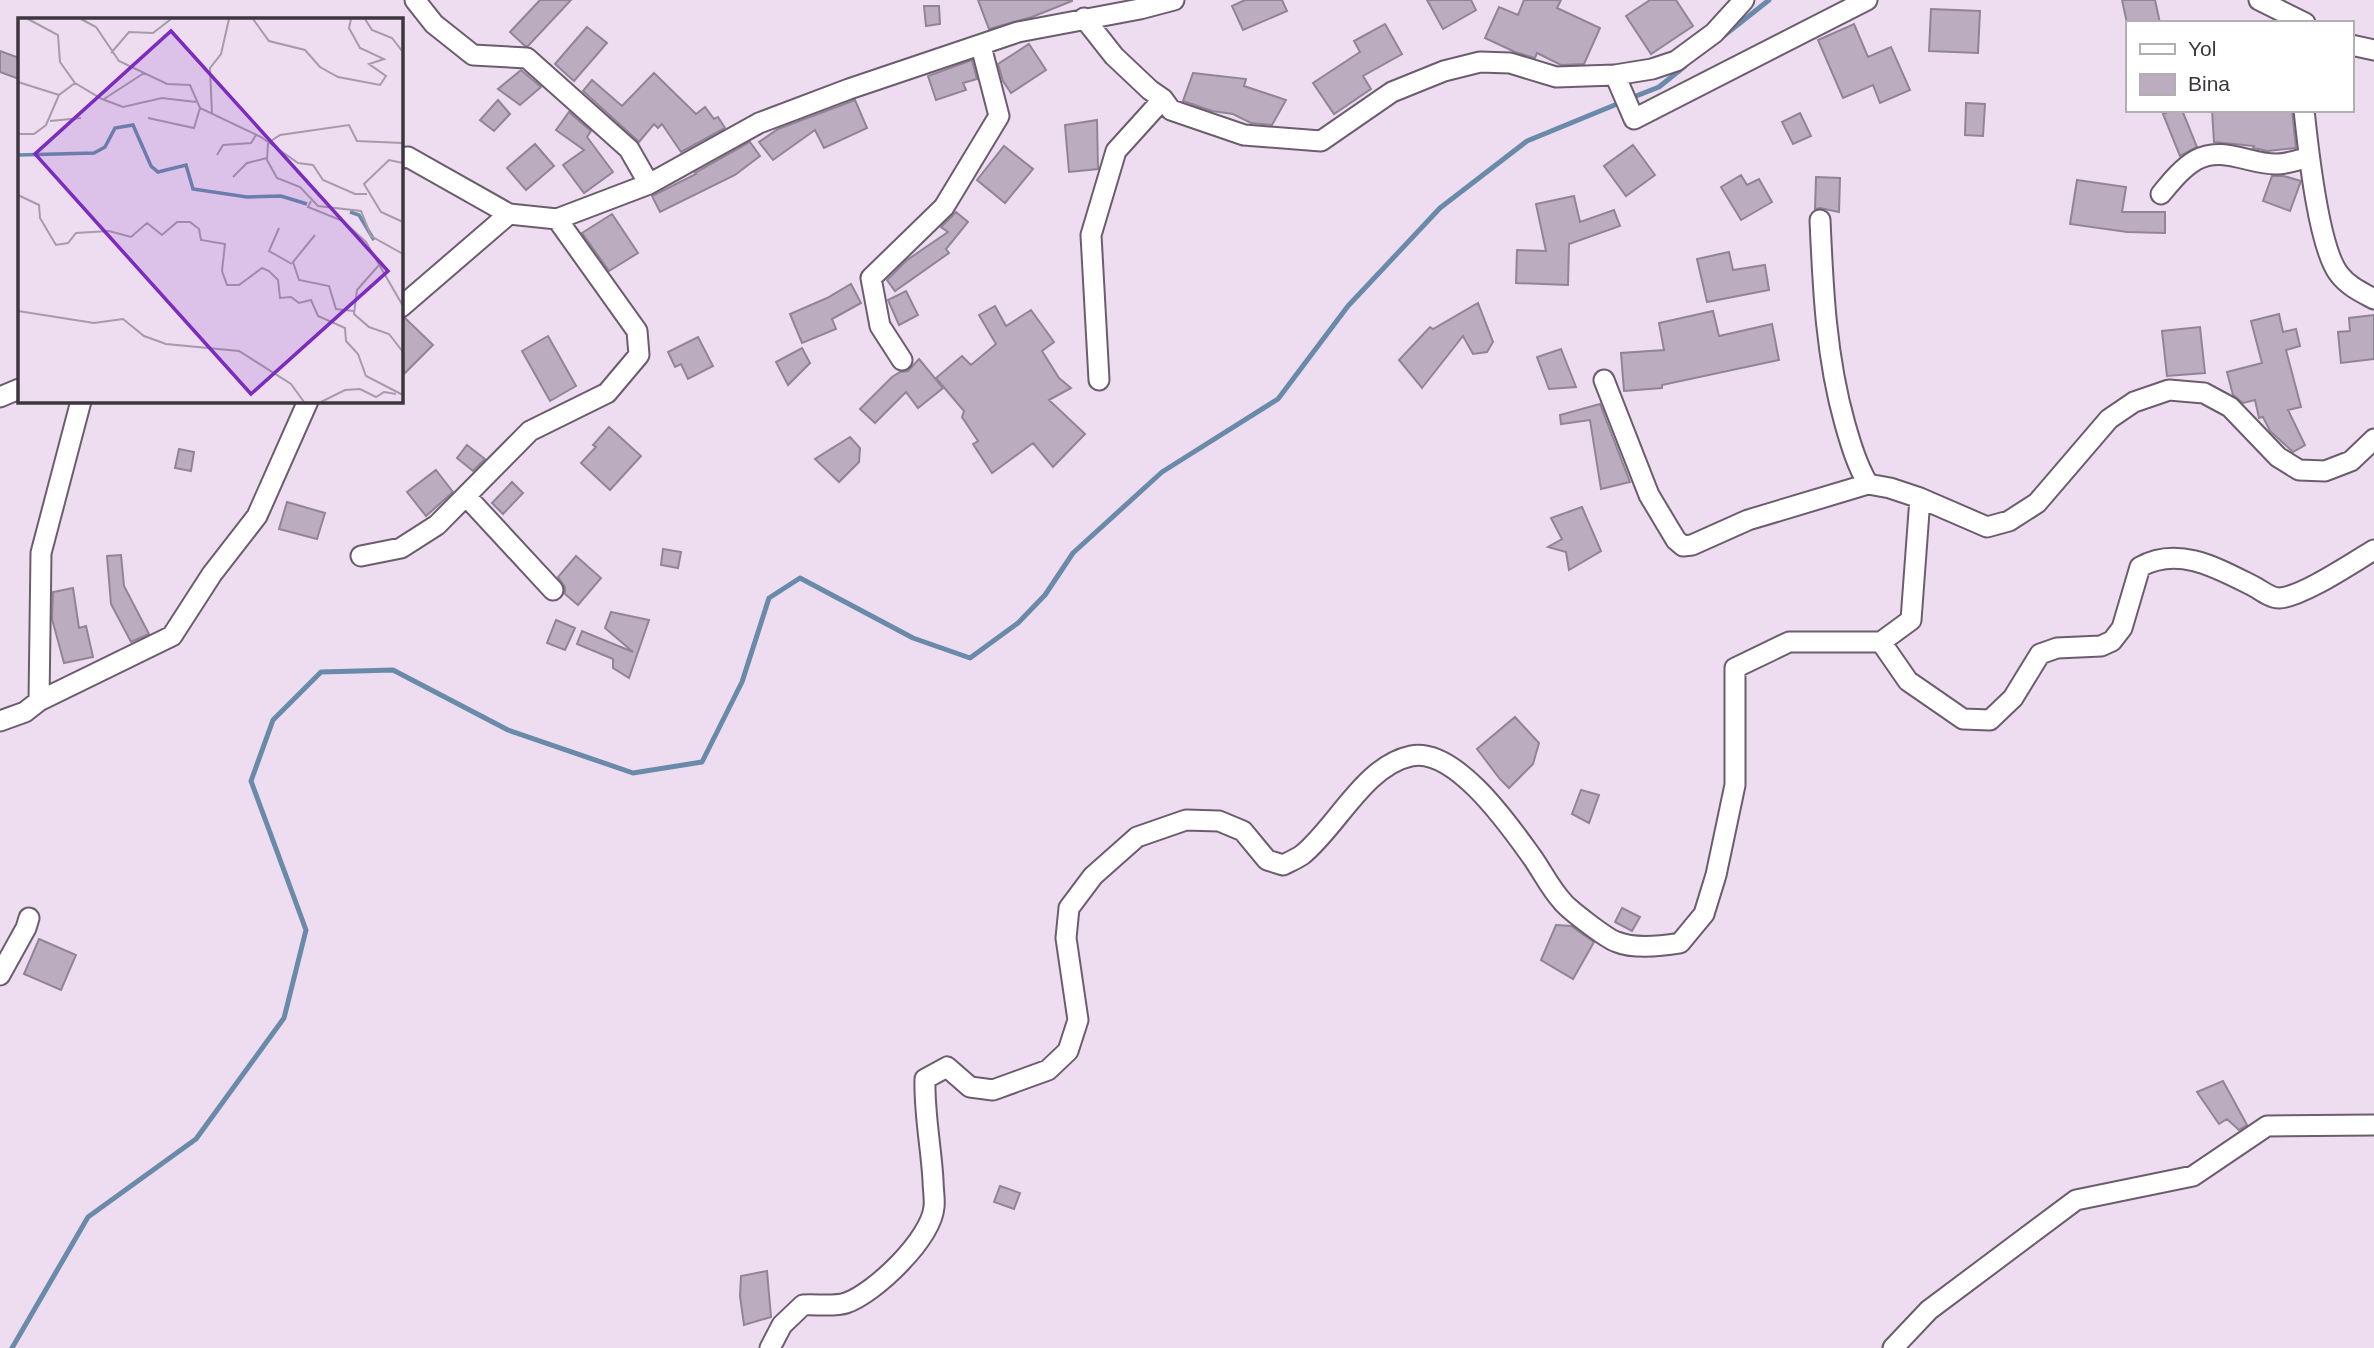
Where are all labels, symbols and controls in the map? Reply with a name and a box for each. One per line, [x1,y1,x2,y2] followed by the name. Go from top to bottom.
[18,18,402,402] inset map
[2126,21,2353,112] legend
[2188,37,2216,60] text: Yol
[2188,72,2230,95] text: Bina

